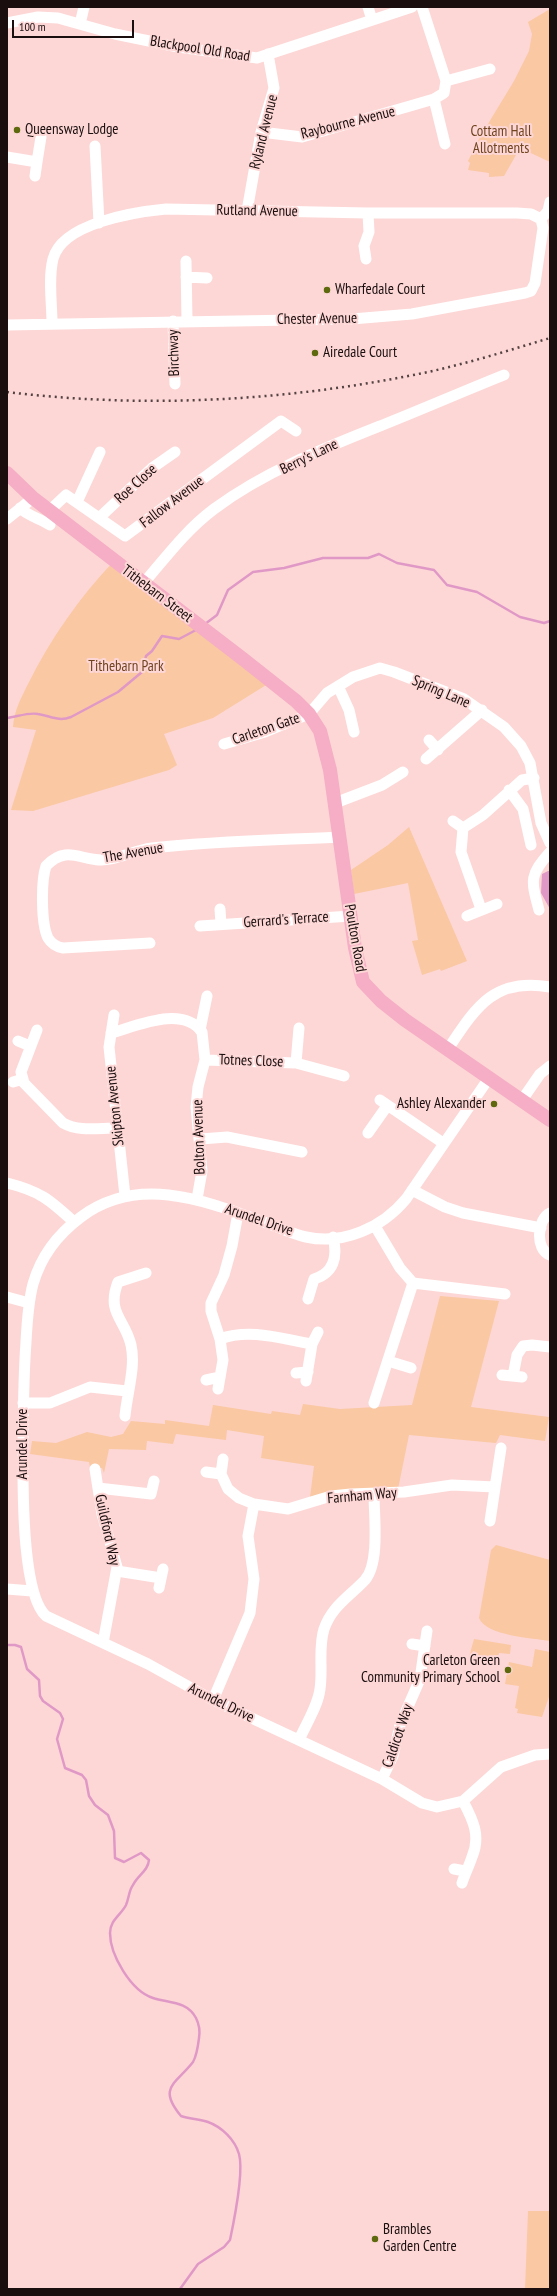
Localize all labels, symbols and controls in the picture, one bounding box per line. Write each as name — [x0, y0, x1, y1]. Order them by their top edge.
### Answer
scale bar — [14, 12, 136, 38]
text: 100 m — [19, 19, 46, 34]
street label: Blackpool Old Road — [149, 32, 251, 66]
street label: Ryland Avenue — [246, 93, 282, 171]
street label: Raybourne Avenue — [299, 103, 397, 143]
place label: Queensway Lodge — [25, 121, 119, 139]
park label: Cottam Hall Allotments — [470, 123, 532, 158]
marker: Queensway Lodge — [12, 125, 22, 135]
street label: Rutland Avenue — [216, 201, 298, 221]
place label: Wharfedale Court — [335, 281, 425, 299]
marker: Wharfedale Court — [322, 285, 332, 295]
street label: Chester Avenue — [277, 309, 357, 329]
street label: Birchway — [164, 329, 184, 377]
place label: Airedale Court — [323, 344, 397, 362]
marker: Airedale Court — [310, 348, 320, 358]
street label: Berry's Lane — [277, 435, 341, 479]
street label: Roe Close — [111, 460, 161, 508]
street label: Fallow Avenue — [136, 472, 208, 532]
street label: Tithebarn Street — [118, 561, 196, 627]
park label: Tithebarn Park — [88, 658, 164, 676]
street label: Spring Lane — [409, 672, 473, 712]
street label: Carleton Gate — [230, 709, 302, 749]
street label: The Avenue — [102, 839, 164, 867]
street label: Poulton Road — [340, 903, 370, 973]
street label: Gerrard's Terrace — [243, 908, 329, 932]
street label: Totnes Close — [218, 1051, 284, 1071]
street label: Skipton Avenue — [102, 1065, 128, 1147]
place label: Ashley Alexander — [397, 1095, 486, 1113]
street label: Bolton Avenue — [189, 1099, 209, 1175]
marker: Ashley Alexander — [489, 1099, 499, 1109]
street label: Arundel Drive — [223, 1200, 295, 1240]
street label: Arundel Drive — [14, 1409, 32, 1479]
street label: Farnham Way — [327, 1484, 397, 1508]
street label: Guildford Way — [91, 1493, 123, 1567]
place label: Carleton Green Community Primary School — [361, 1652, 500, 1687]
marker: Carleton Green Community Primary School — [503, 1665, 513, 1675]
street label: Arundel Drive — [185, 1679, 257, 1727]
street label: Caldicot Way — [379, 1702, 417, 1770]
place label: Brambles Garden Centre — [383, 2221, 457, 2256]
marker: Brambles Garden Centre — [370, 2234, 380, 2244]

